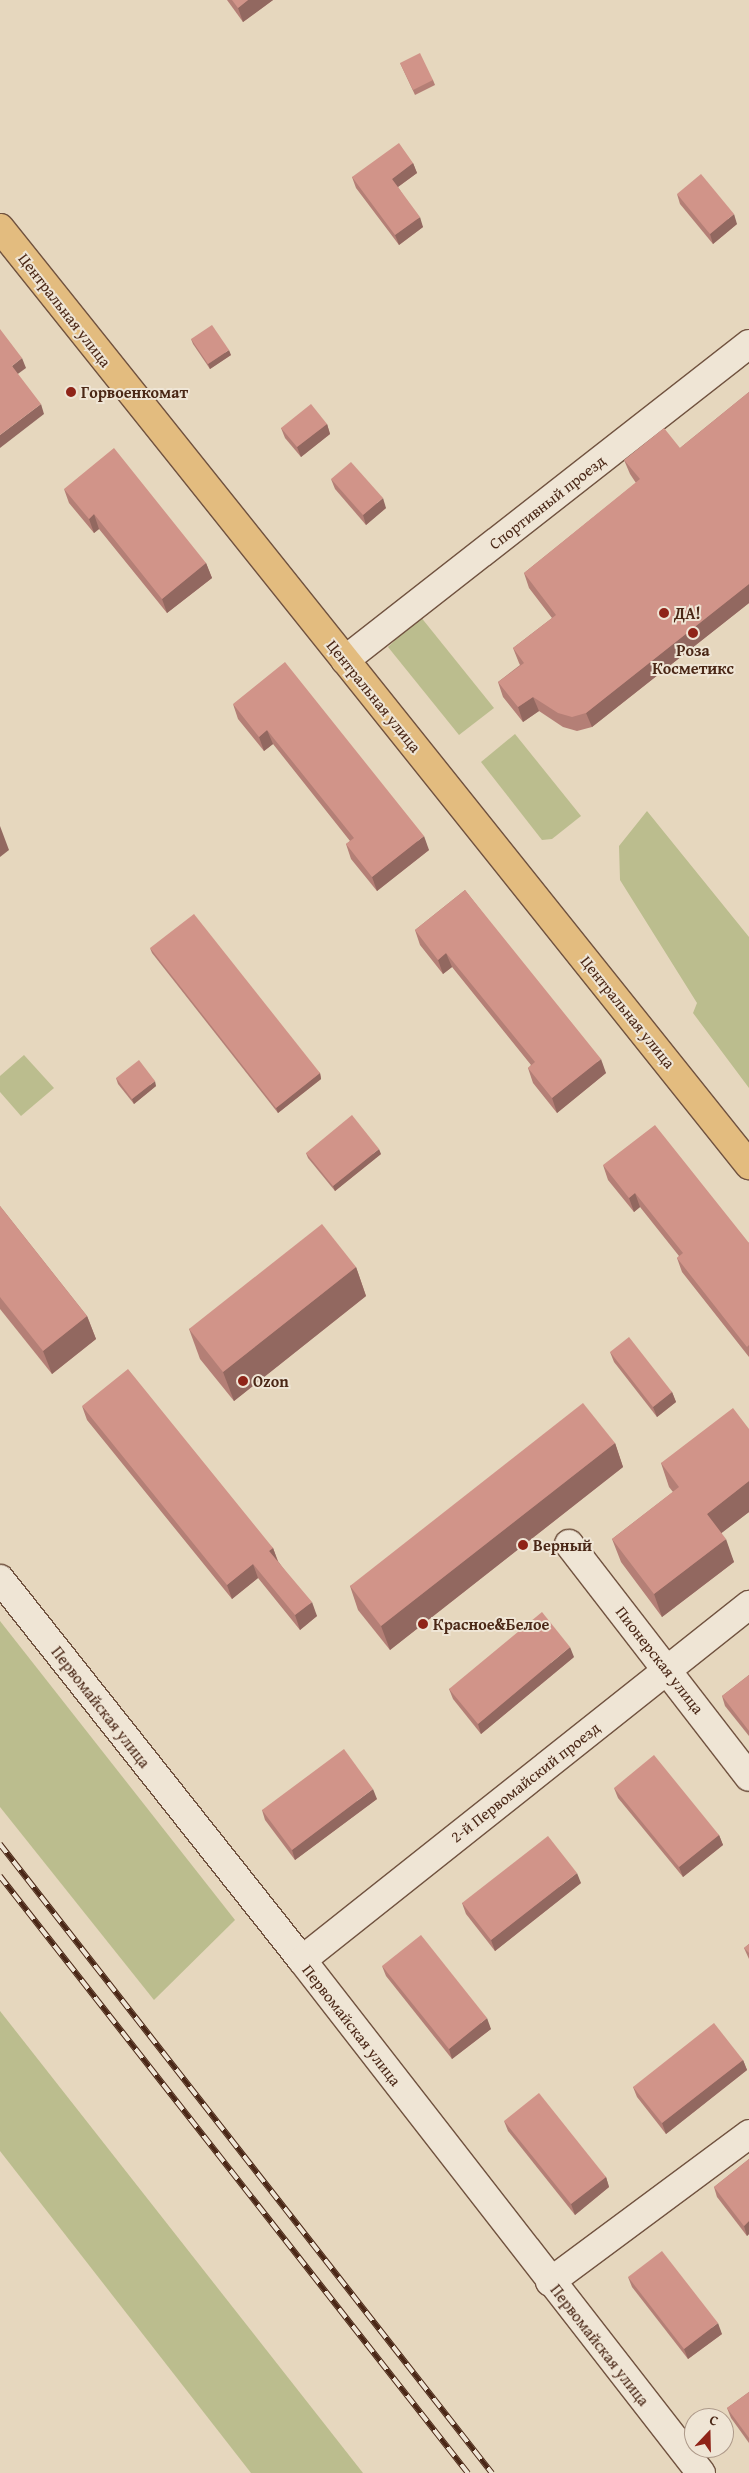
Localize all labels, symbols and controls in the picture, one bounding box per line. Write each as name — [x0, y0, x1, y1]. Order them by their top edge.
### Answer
street label: Центральная улица — [15, 249, 115, 371]
place label: Горвоенкомат — [81, 382, 188, 402]
marker: Горвоенкомат — [65, 386, 77, 398]
street label: Спортивный проезд — [485, 451, 609, 553]
place label: ДА! — [674, 603, 701, 623]
marker: ДА! — [658, 607, 670, 619]
marker: Роза Косметикс — [687, 627, 699, 639]
street label: Центральная улица — [323, 636, 425, 756]
place label: Роза Косметикс — [652, 640, 734, 678]
street label: Центральная улица — [577, 952, 679, 1072]
place label: Ozon — [253, 1371, 289, 1391]
marker: Ozon — [237, 1375, 249, 1387]
place label: Верный — [533, 1535, 592, 1555]
marker: Верный — [517, 1539, 529, 1551]
street label: Пионерская улица — [612, 1602, 708, 1718]
place label: Красное&Белое — [433, 1614, 549, 1634]
marker: Красное&Белое — [417, 1618, 429, 1630]
street label: Первомайская улица — [48, 1642, 154, 1772]
street label: 2-й Первомайский проезд — [447, 1718, 603, 1846]
street label: Первомайская улица — [299, 1960, 405, 2090]
street label: Первомайская улица — [547, 2280, 653, 2410]
north arrow — [684, 2408, 734, 2458]
text: С — [707, 2409, 721, 2431]

